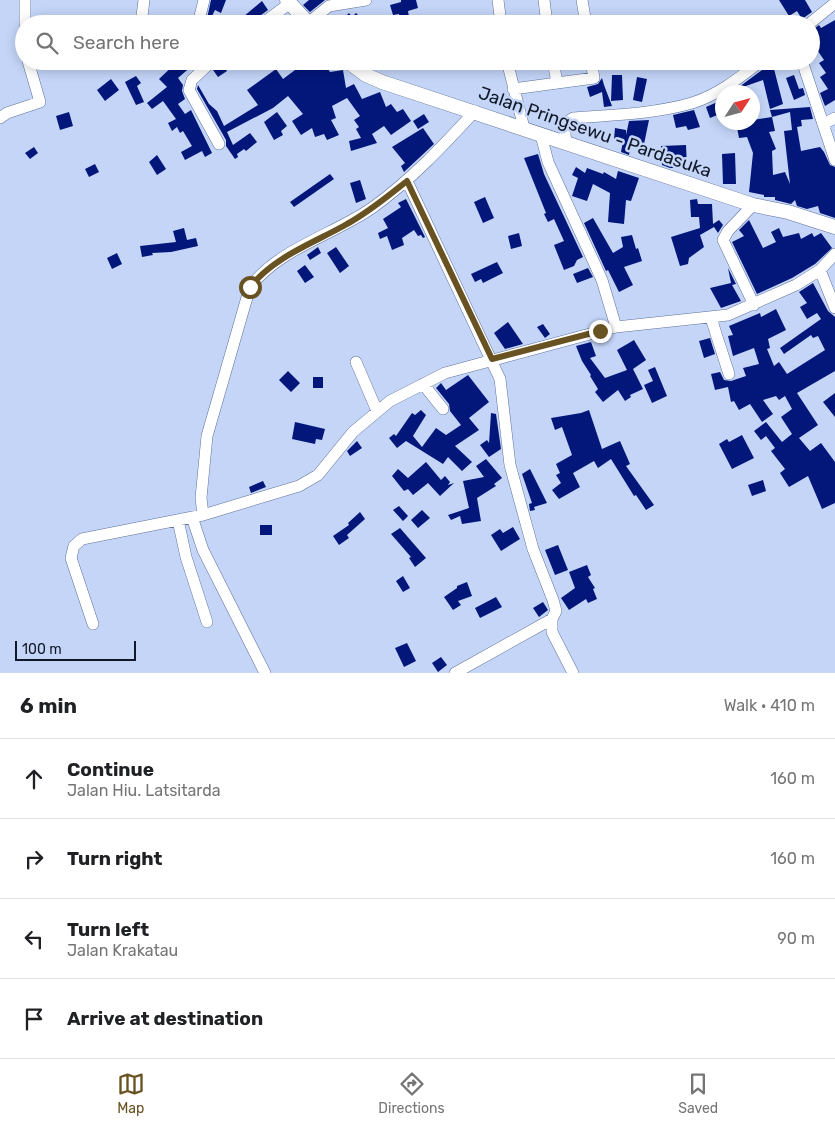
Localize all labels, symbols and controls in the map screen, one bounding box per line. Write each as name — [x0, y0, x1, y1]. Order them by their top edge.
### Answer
search box — [15, 15, 820, 70]
icon: search — [33, 29, 61, 57]
text: Search here — [73, 31, 180, 54]
street label: Jalan Pringsewu - Pardasuka — [476, 82, 714, 182]
north arrow — [715, 85, 760, 130]
route start — [239, 276, 262, 299]
route end — [589, 320, 612, 343]
scale bar — [15, 638, 136, 661]
text: 100 m — [22, 641, 62, 658]
text: 6 min — [20, 693, 77, 718]
text: Walk · 410 m — [724, 696, 815, 715]
text: Continue — [67, 758, 154, 781]
icon: ahead — [20, 765, 48, 793]
text: 160 m — [770, 769, 815, 788]
text: Jalan Hiu. Latsitarda — [67, 781, 221, 800]
icon: right — [20, 845, 48, 873]
text: Turn right — [67, 847, 162, 870]
text: 160 m — [770, 849, 815, 868]
text: Turn left — [67, 918, 149, 941]
icon: left — [20, 925, 48, 953]
text: 90 m — [777, 929, 815, 948]
text: Jalan Krakatau — [67, 941, 178, 960]
icon: arrive — [20, 1005, 48, 1033]
text: Arrive at destination — [67, 1007, 263, 1030]
tab: Map — [117, 1070, 145, 1117]
tab: Directions — [378, 1070, 445, 1117]
tab: Saved — [678, 1070, 718, 1117]

